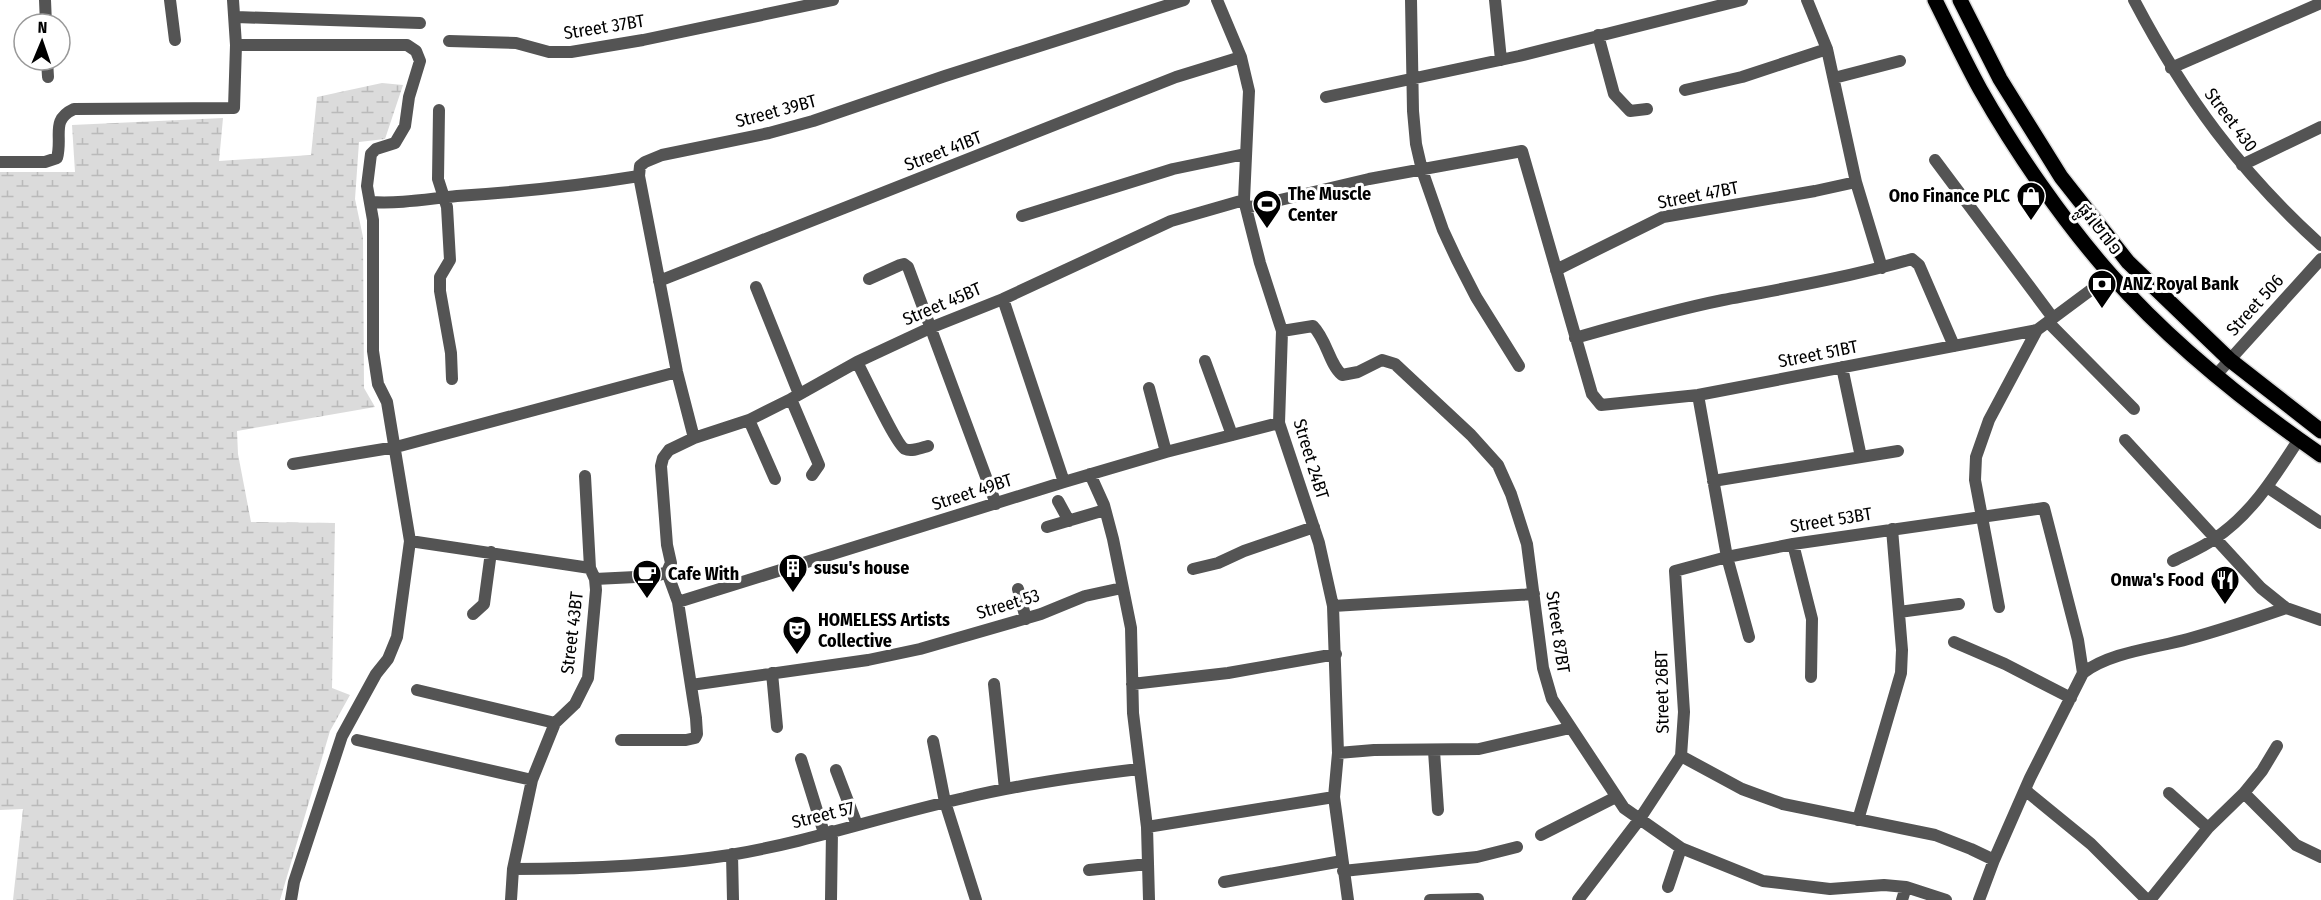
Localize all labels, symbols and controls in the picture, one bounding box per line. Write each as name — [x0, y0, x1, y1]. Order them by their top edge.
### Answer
street label: Street 37BT — [562, 10, 647, 44]
north arrow — [12, 12, 72, 72]
text: N — [37, 18, 48, 37]
street label: Street 430 — [2200, 84, 2262, 156]
street label: Street 39BT — [733, 89, 820, 132]
street label: Street 41BT — [901, 126, 985, 176]
street label: Street 47BT — [1656, 176, 1741, 214]
shop icon: Ono Finance PLC — [2015, 180, 2047, 222]
place label: The Muscle Center — [1288, 183, 1371, 226]
place label: Ono Finance PLC — [1889, 185, 2011, 207]
sports icon: The Muscle Center — [1251, 188, 1283, 230]
street label: ផ្លូវ ២៧១ — [2068, 198, 2127, 263]
bank icon: ANZ Royal Bank — [2086, 268, 2118, 310]
street label: Street 506 — [2222, 270, 2288, 340]
place label: ANZ Royal Bank — [2122, 273, 2240, 295]
street label: Street 45BT — [899, 277, 985, 330]
street label: Street 51BT — [1776, 335, 1860, 372]
street label: Street 24BT — [1288, 416, 1334, 502]
street label: Street 49BT — [929, 468, 1016, 515]
street label: Street 53BT — [1788, 503, 1874, 537]
building icon: susu's house — [777, 552, 809, 594]
place label: susu's house — [814, 557, 909, 579]
cafe icon: Cafe With — [631, 558, 663, 600]
place label: Cafe With — [668, 563, 739, 585]
restaurant icon: Onwa's Food — [2209, 564, 2241, 606]
place label: Onwa's Food — [2111, 569, 2204, 591]
street label: Street 53 — [974, 584, 1042, 624]
street label: Street 43BT — [556, 590, 588, 675]
street label: Street 87BT — [1541, 590, 1575, 675]
place label: HOMELESS Artists Collective — [818, 609, 950, 652]
theatre icon: HOMELESS Artists Collective — [781, 614, 813, 656]
street label: Street 26BT — [1650, 650, 1674, 734]
street label: Street 57 — [789, 797, 857, 833]

